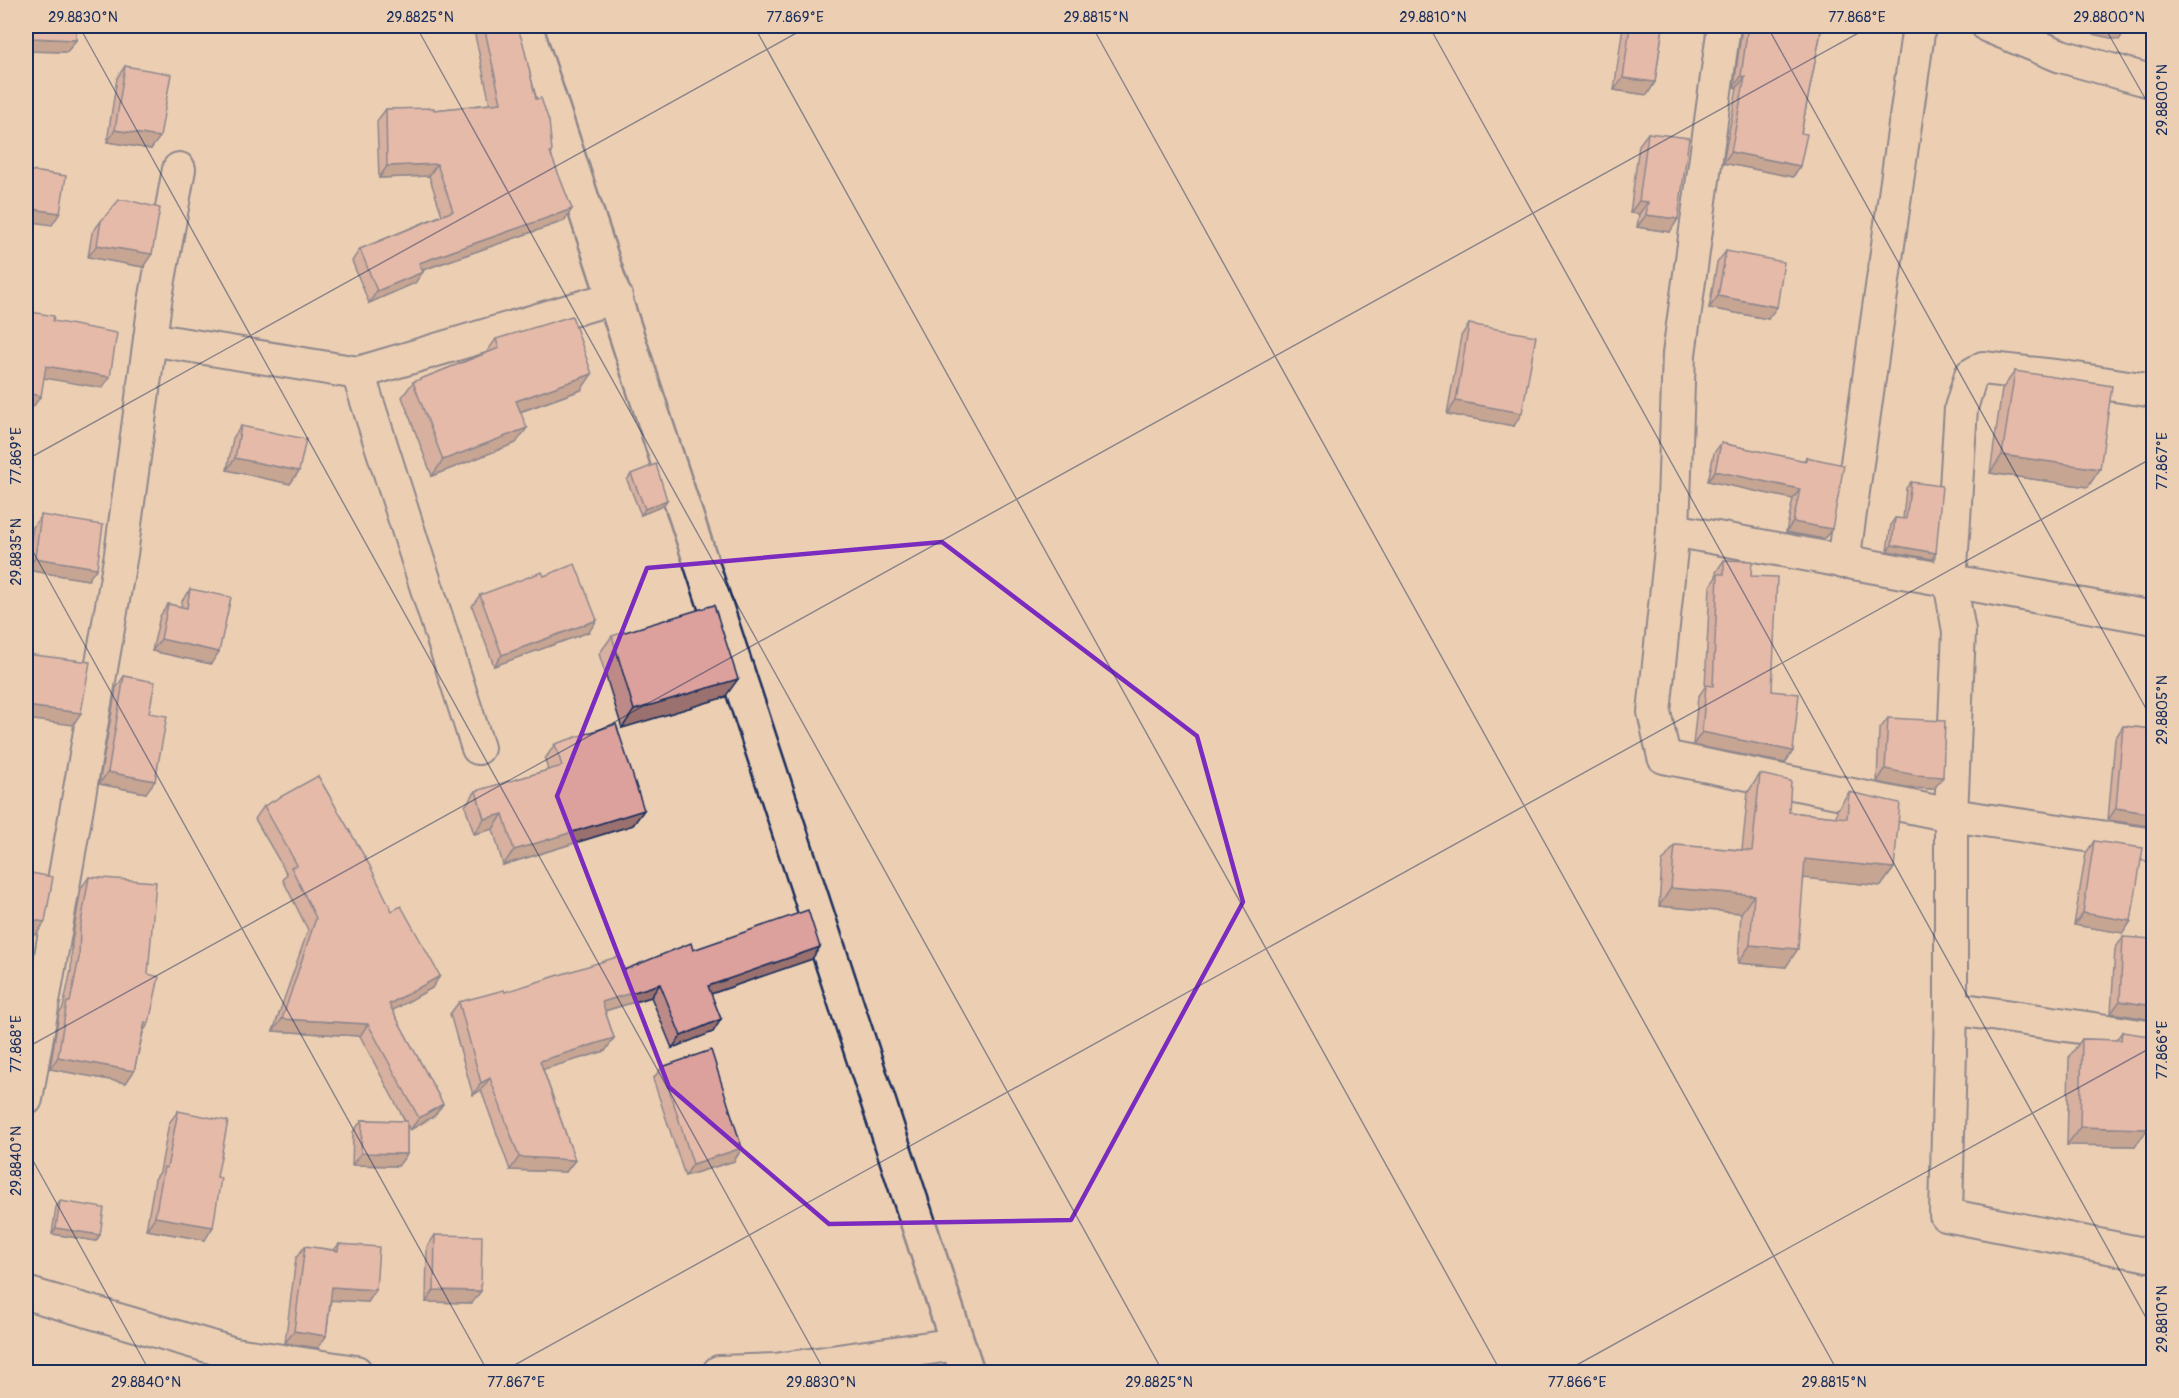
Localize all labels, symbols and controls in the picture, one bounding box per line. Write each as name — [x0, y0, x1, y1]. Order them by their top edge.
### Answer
text: 29.8830°N — [48, 8, 118, 27]
text: 29.8825°N — [386, 8, 454, 27]
text: 77.869°E — [766, 8, 824, 27]
text: 29.8815°N — [1063, 8, 1129, 27]
text: 29.8810°N — [1399, 8, 1467, 27]
text: 77.868°E — [1828, 8, 1886, 27]
text: 29.8800°N — [2073, 8, 2145, 27]
text: 29.8800°N — [2153, 64, 2172, 136]
text: 77.869°E — [7, 427, 26, 485]
text: 77.867°E — [2153, 432, 2172, 490]
text: 29.8835°N — [7, 518, 26, 586]
text: 29.8805°N — [2153, 675, 2172, 745]
text: 77.868°E — [7, 1015, 26, 1073]
text: 77.866°E — [2153, 1021, 2172, 1079]
text: 29.8840°N — [7, 1126, 26, 1196]
text: 29.8810°N — [2153, 1285, 2172, 1353]
text: 29.8840°N — [111, 1373, 181, 1392]
text: 77.867°E — [487, 1373, 545, 1392]
text: 29.8830°N — [786, 1373, 856, 1392]
text: 29.8825°N — [1125, 1373, 1193, 1392]
text: 77.866°E — [1548, 1373, 1606, 1392]
text: 29.8815°N — [1801, 1373, 1867, 1392]

